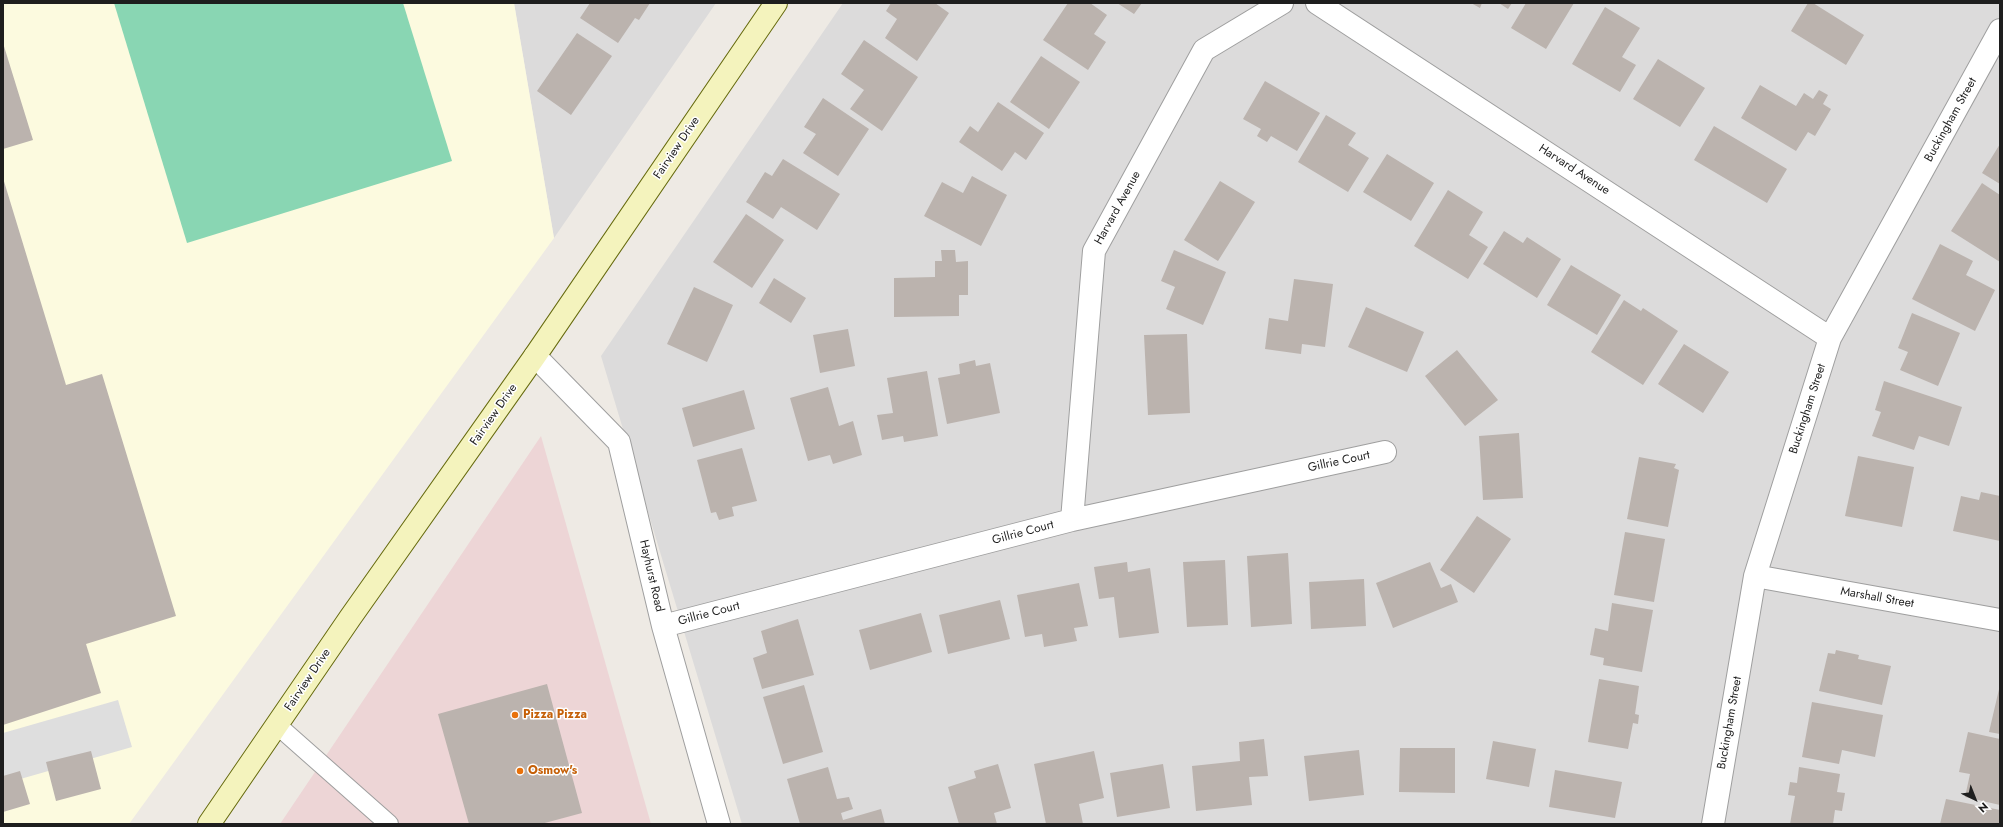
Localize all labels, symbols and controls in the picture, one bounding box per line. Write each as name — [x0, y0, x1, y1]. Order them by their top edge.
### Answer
street label: Buckingham Street — [1922, 75, 1980, 165]
street label: Fairview Drive — [651, 114, 703, 182]
street label: Harvard Avenue — [1536, 142, 1612, 198]
street label: Harvard Avenue — [1092, 169, 1144, 247]
street label: Buckingham Street — [1787, 362, 1829, 456]
street label: Fairview Drive — [467, 381, 521, 449]
street label: Gillrie Court — [1307, 448, 1371, 476]
street label: Gillrie Court — [991, 518, 1055, 548]
street label: Hayhurst Road — [636, 539, 666, 613]
street label: Marshall Street — [1839, 584, 1915, 612]
street label: Gillrie Court — [677, 599, 741, 629]
street label: Fairview Drive — [282, 646, 334, 714]
street label: Buckingham Street — [1715, 675, 1745, 771]
place label: Pizza Pizza — [523, 708, 587, 722]
marker: Pizza Pizza — [510, 710, 520, 720]
place label: Osmow's — [528, 764, 577, 778]
marker: Osmow's — [515, 766, 525, 776]
north arrow — [1955, 779, 1995, 819]
text: N — [1975, 799, 1992, 817]

